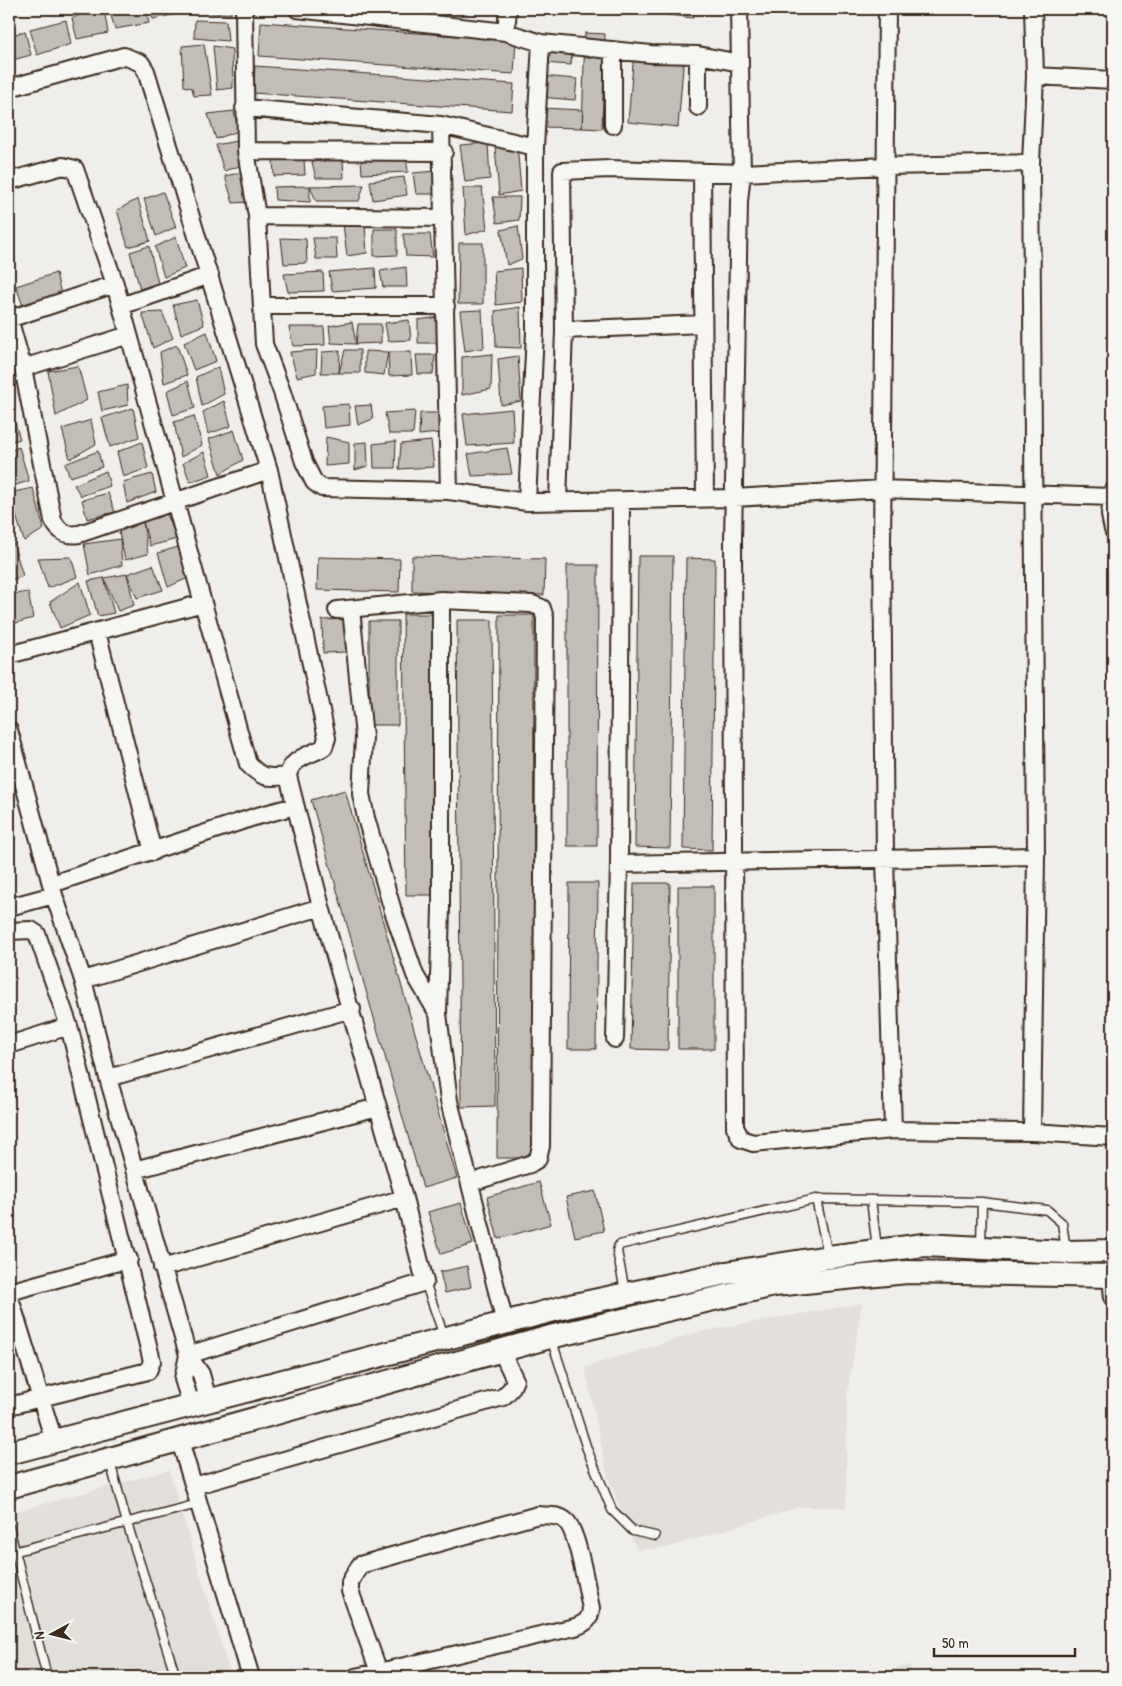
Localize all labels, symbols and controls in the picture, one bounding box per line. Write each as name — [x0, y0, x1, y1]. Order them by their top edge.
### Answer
north arrow — [28, 1608, 78, 1658]
scale bar — [934, 1626, 1076, 1658]
text: N — [29, 1630, 48, 1641]
text: 50 m — [942, 1632, 969, 1653]

